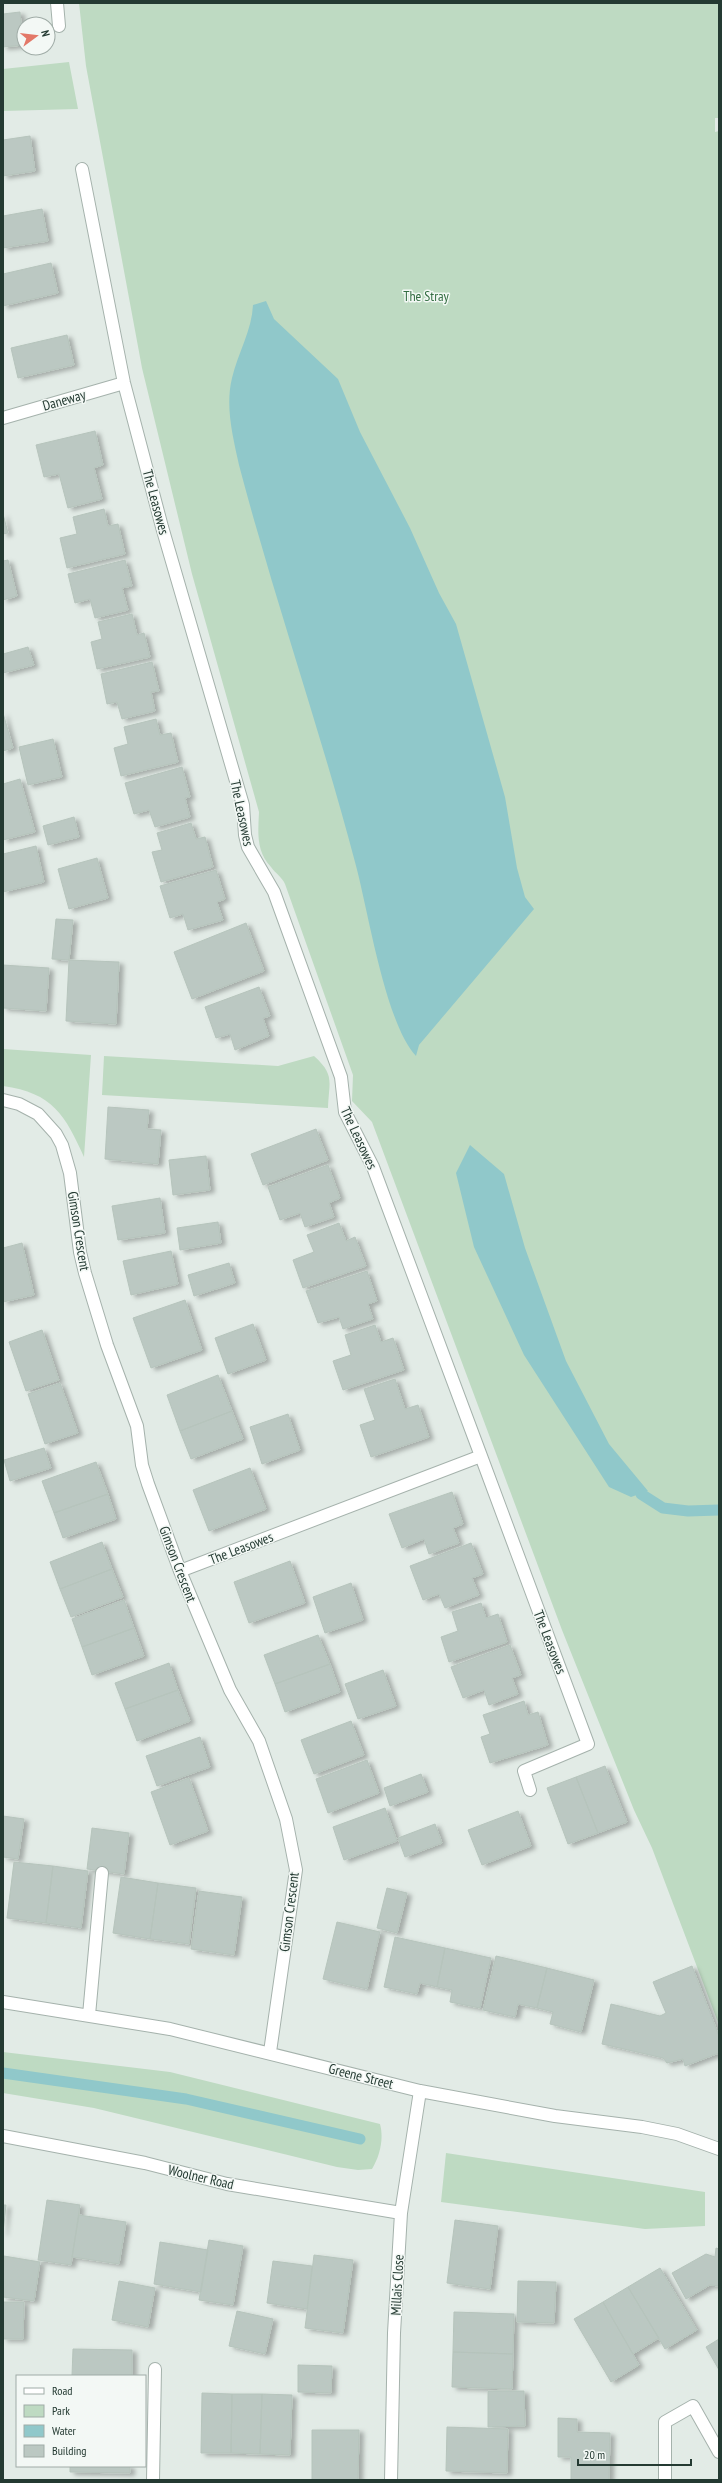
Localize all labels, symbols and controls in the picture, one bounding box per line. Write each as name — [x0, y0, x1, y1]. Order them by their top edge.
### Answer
north arrow — [16, 16, 56, 56]
text: N — [38, 29, 53, 38]
park label: The Stray — [403, 287, 450, 305]
street label: Daneway — [40, 385, 88, 415]
street label: The Leasowes — [139, 467, 173, 537]
street label: The Leasowes — [226, 778, 258, 848]
street label: The Leasowes — [337, 1104, 381, 1172]
street label: Gimson Crescent — [64, 1190, 94, 1272]
street label: Gimson Crescent — [155, 1523, 201, 1605]
street label: The Leasowes — [206, 1527, 276, 1568]
street label: The Leasowes — [530, 1607, 571, 1677]
street label: Gimson Crescent — [275, 1871, 303, 1953]
street label: Greene Street — [327, 2059, 395, 2093]
street label: Woolner Road — [166, 2161, 236, 2193]
street label: Millais Close — [386, 2254, 408, 2316]
legend — [16, 2375, 146, 2467]
text: Road — [52, 2383, 72, 2398]
text: Park — [52, 2403, 70, 2418]
text: Water — [52, 2423, 77, 2438]
scale bar — [578, 2441, 691, 2467]
text: Building — [52, 2443, 87, 2458]
text: 20 m — [584, 2447, 605, 2462]

